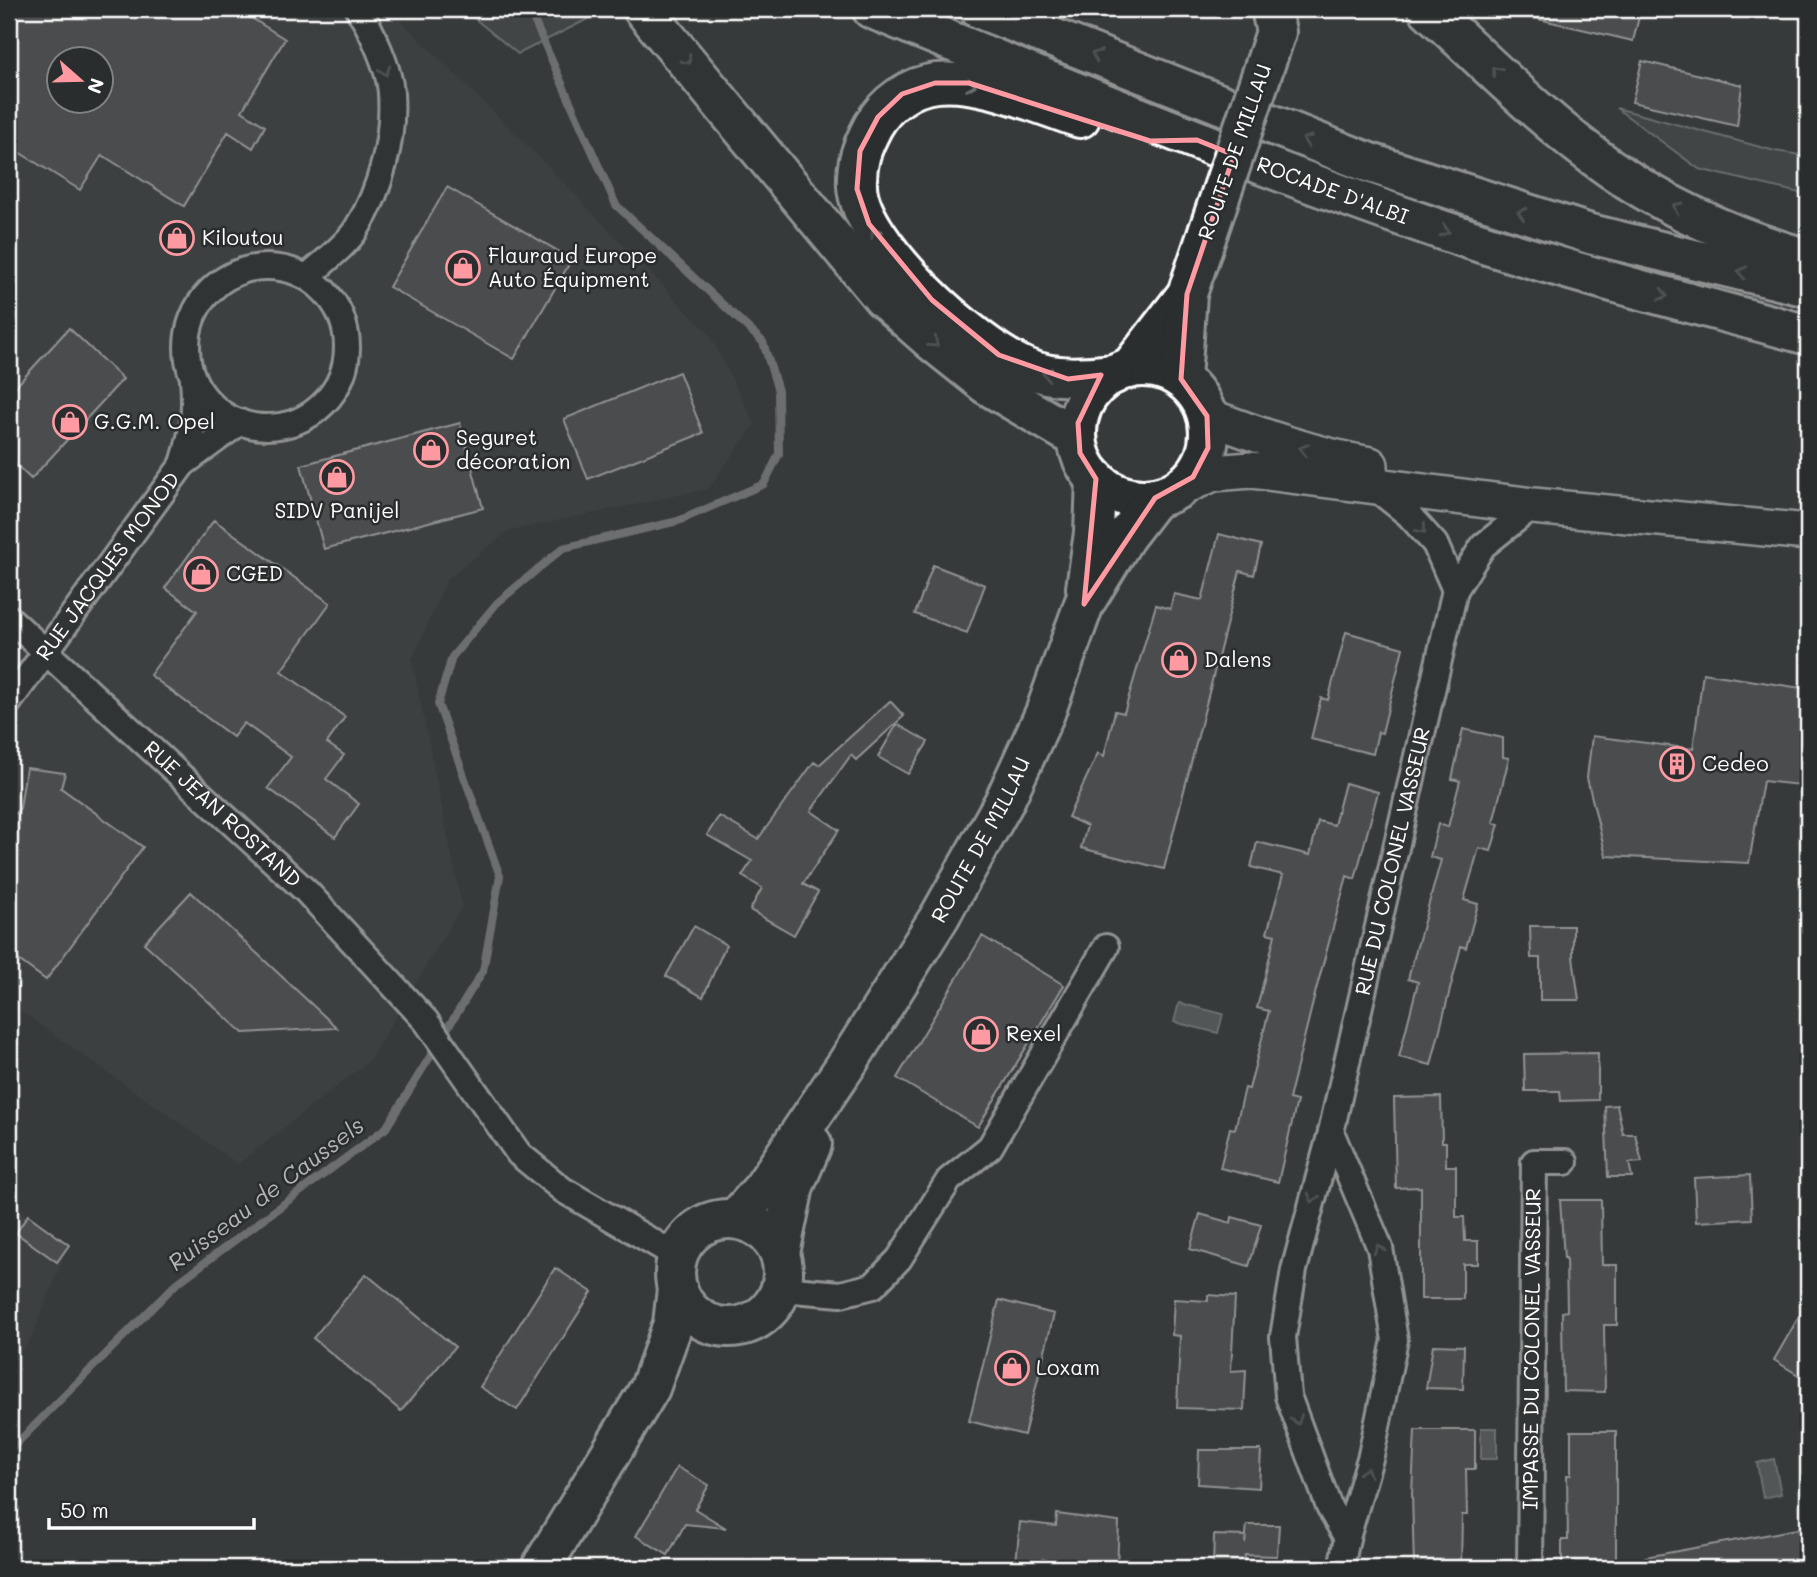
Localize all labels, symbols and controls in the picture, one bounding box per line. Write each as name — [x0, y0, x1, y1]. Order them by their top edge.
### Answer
north arrow — [46, 46, 116, 116]
one-way arrow — [1090, 50, 1102, 64]
one-way arrow — [679, 52, 691, 65]
street label: ROUTE DE MILLAU — [1191, 60, 1276, 243]
one-way arrow — [376, 65, 391, 77]
one-way arrow — [1491, 67, 1504, 80]
text: N — [82, 75, 111, 97]
one-way arrow — [965, 77, 977, 92]
one-way arrow — [1301, 134, 1313, 148]
street label: ROCADE D'ALBI — [1253, 149, 1412, 229]
one-way arrow — [1672, 202, 1684, 216]
one-way arrow — [1517, 206, 1529, 221]
shop icon: Kiloutou — [158, 219, 196, 257]
one-way arrow — [1439, 222, 1451, 237]
place label: Kiloutou — [202, 223, 284, 250]
one-way arrow — [871, 227, 883, 240]
place label: Flauraud Europe Auto Équipment — [488, 241, 657, 292]
shop icon: Flauraud Europe Auto Équipment — [444, 249, 482, 287]
one-way arrow — [1736, 266, 1748, 280]
one-way arrow — [1657, 287, 1669, 302]
one-way arrow — [926, 335, 939, 347]
one-way arrow — [1041, 367, 1053, 382]
shop icon: G.G.M. Opel — [51, 403, 89, 441]
place label: G.G.M. Opel — [94, 407, 215, 434]
place label: Seguret décoration — [456, 423, 571, 474]
shop icon: Seguret décoration — [412, 431, 450, 469]
one-way arrow — [1298, 442, 1310, 457]
shop icon: SIDV Panijel — [318, 458, 356, 496]
street label: RUE JACQUES MONOD — [29, 466, 185, 665]
place label: SIDV Panijel — [275, 496, 399, 523]
one-way arrow — [1414, 521, 1426, 534]
shop icon: CGED — [182, 555, 220, 593]
place label: CGED — [226, 559, 283, 586]
shop icon: Dalens — [1160, 641, 1198, 679]
place label: Dalens — [1204, 645, 1272, 672]
street label: RUE DU COLONEL VASSEUR — [1348, 724, 1435, 997]
street label: RUE JEAN ROSTAND — [139, 734, 308, 892]
building icon: Cedeo — [1658, 745, 1696, 783]
place label: Cedeo — [1702, 749, 1769, 776]
street label: ROUTE DE MILLAU — [924, 752, 1035, 927]
shop icon: Rexel — [962, 1015, 1000, 1053]
place label: Rexel — [1006, 1019, 1061, 1046]
water label: Ruisseau de Caussels — [161, 1110, 370, 1277]
street label: IMPASSE DU COLONEL VASSEUR — [1516, 1188, 1546, 1510]
one-way arrow — [1306, 1191, 1321, 1203]
one-way arrow — [1373, 1244, 1387, 1256]
shop icon: Loxam — [993, 1349, 1031, 1387]
place label: Loxam — [1036, 1353, 1100, 1380]
one-way arrow — [1289, 1414, 1303, 1426]
one-way arrow — [1358, 1467, 1372, 1479]
scale bar — [49, 1486, 254, 1530]
text: 50 m — [60, 1496, 109, 1523]

